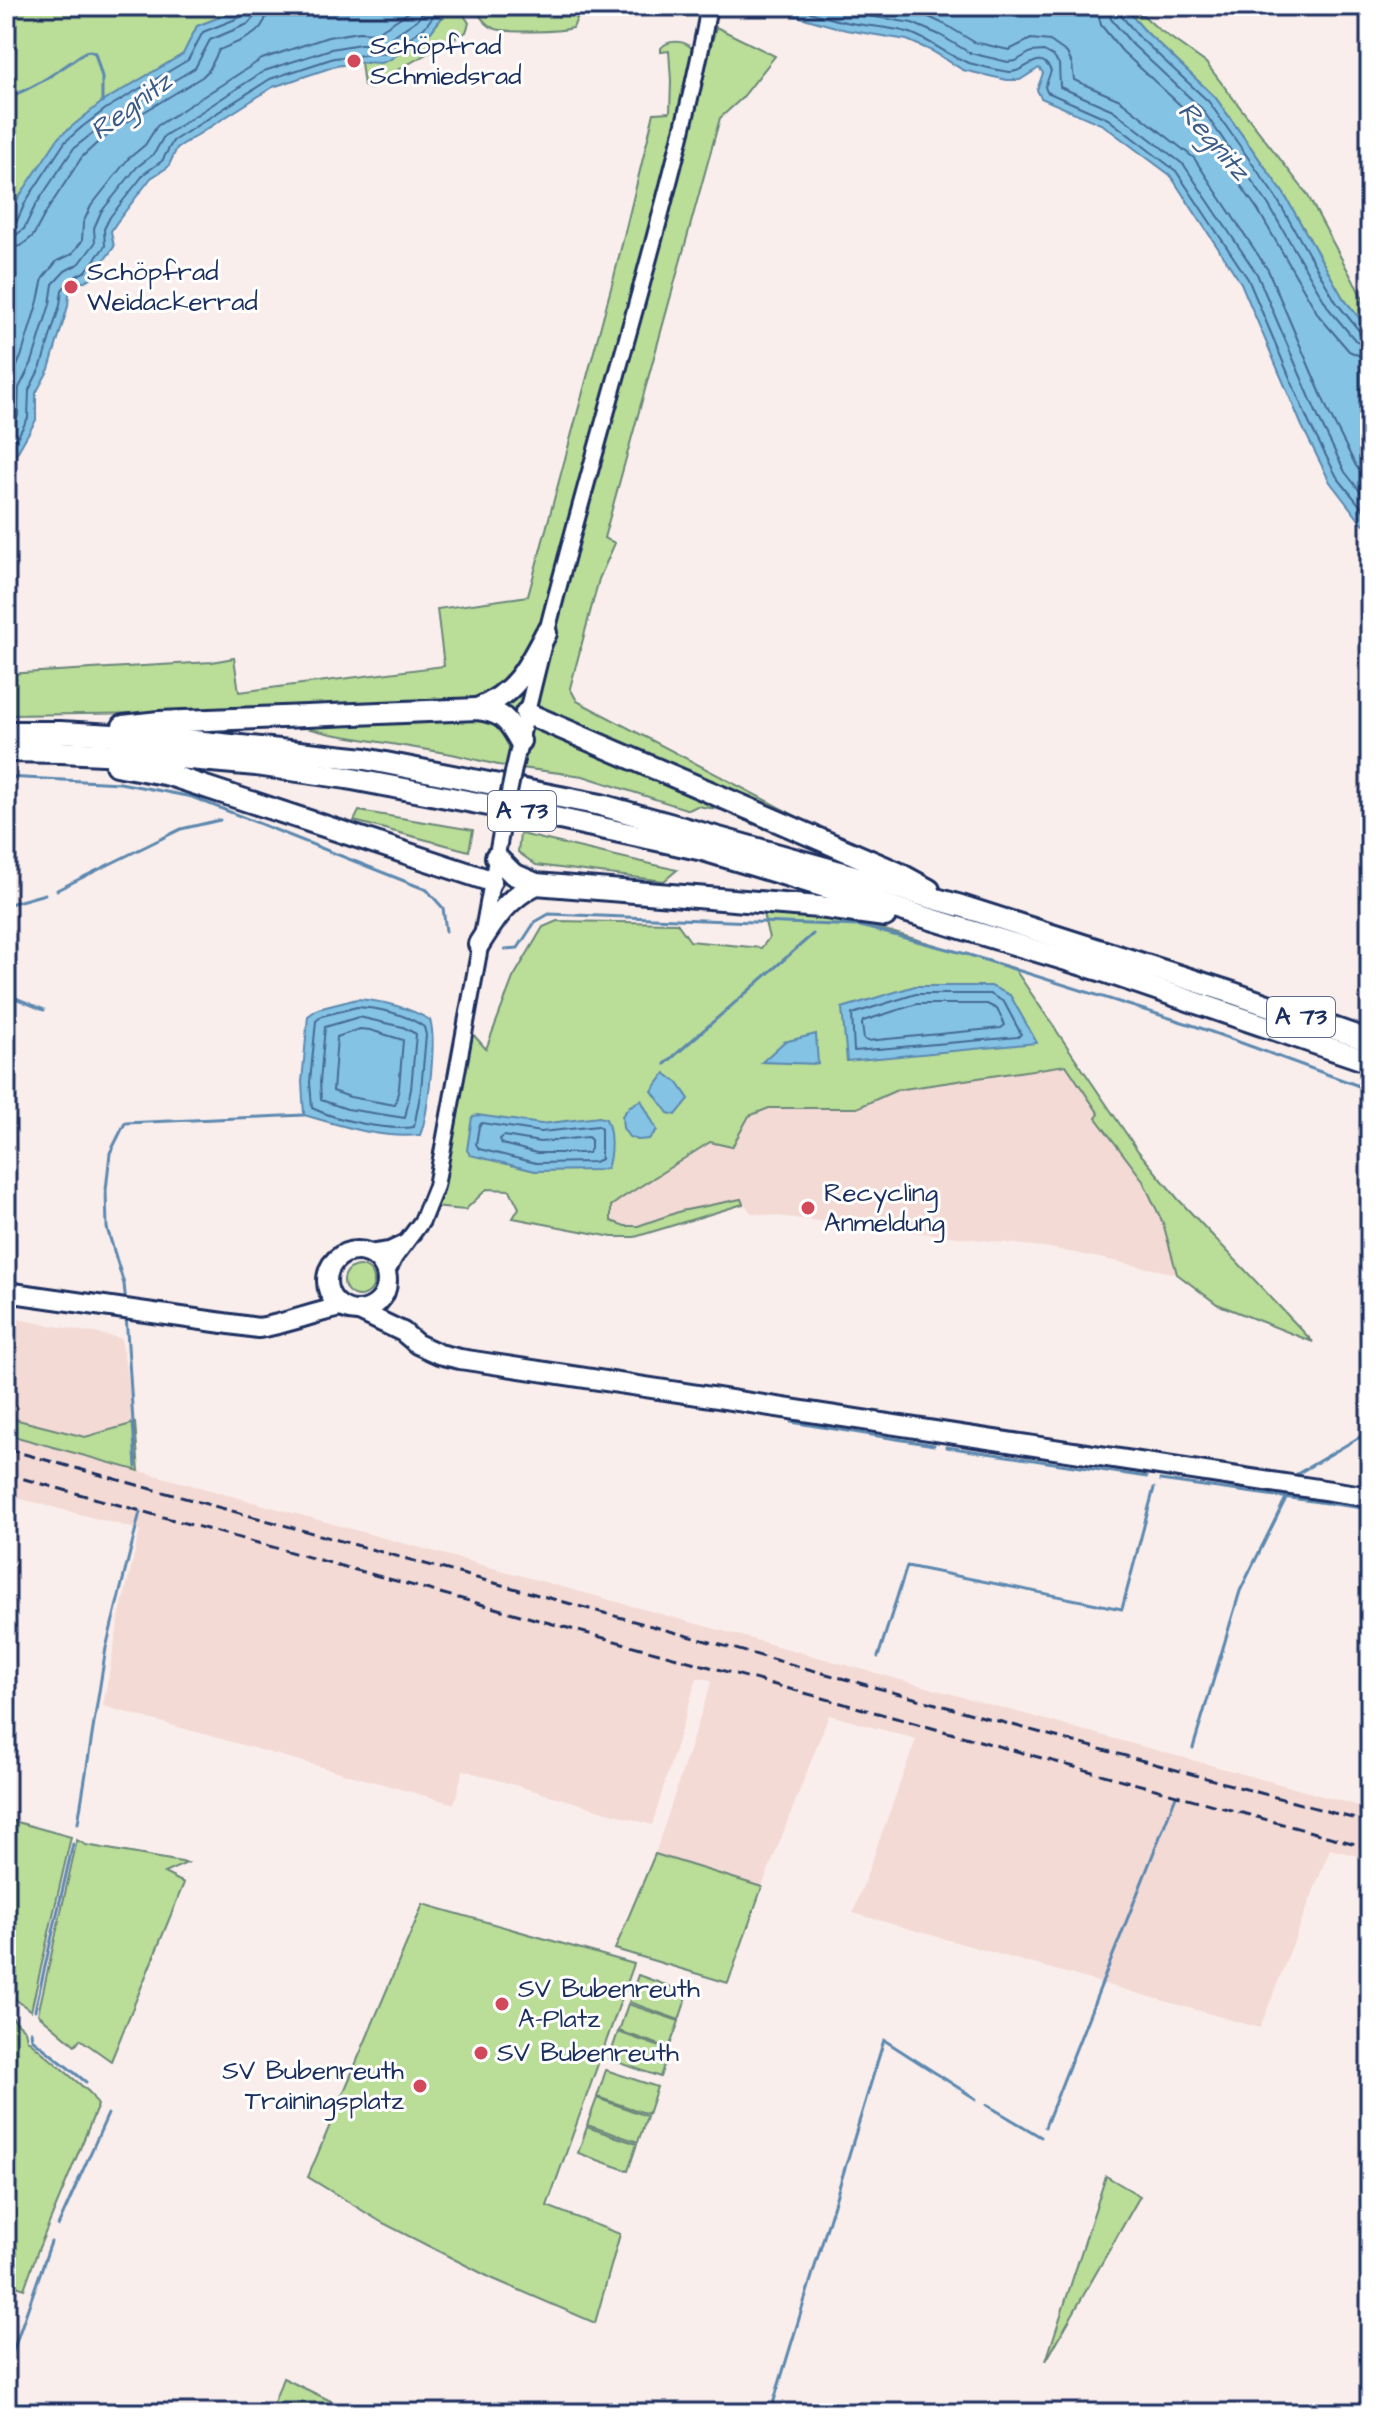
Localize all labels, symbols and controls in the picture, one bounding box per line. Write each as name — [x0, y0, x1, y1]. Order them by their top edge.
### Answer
place label: Schöpfrad Schmiedsrad — [370, 28, 522, 94]
marker: Schöpfrad Schmiedsrad — [345, 52, 363, 70]
water label: Regnitz — [82, 61, 182, 150]
water label: Regnitz — [1168, 93, 1261, 191]
place label: Schöpfrad Weidackerrad — [87, 254, 258, 320]
marker: Schöpfrad Weidackerrad — [62, 278, 80, 296]
road number: A 73 — [488, 791, 556, 831]
road number: A 73 — [1267, 997, 1335, 1037]
place label: Recycling Anmeldung — [824, 1175, 945, 1243]
marker: Recycling Anmeldung — [799, 1199, 817, 1217]
place label: SV Bubenreuth A-Platz — [518, 1971, 700, 2037]
marker: SV Bubenreuth A-Platz — [493, 1995, 511, 2013]
place label: SV Bubenreuth — [497, 2035, 679, 2071]
marker: SV Bubenreuth — [472, 2044, 490, 2062]
place label: SV Bubenreuth Trainingsplatz — [222, 2053, 404, 2121]
marker: SV Bubenreuth Trainingsplatz — [411, 2077, 429, 2095]

